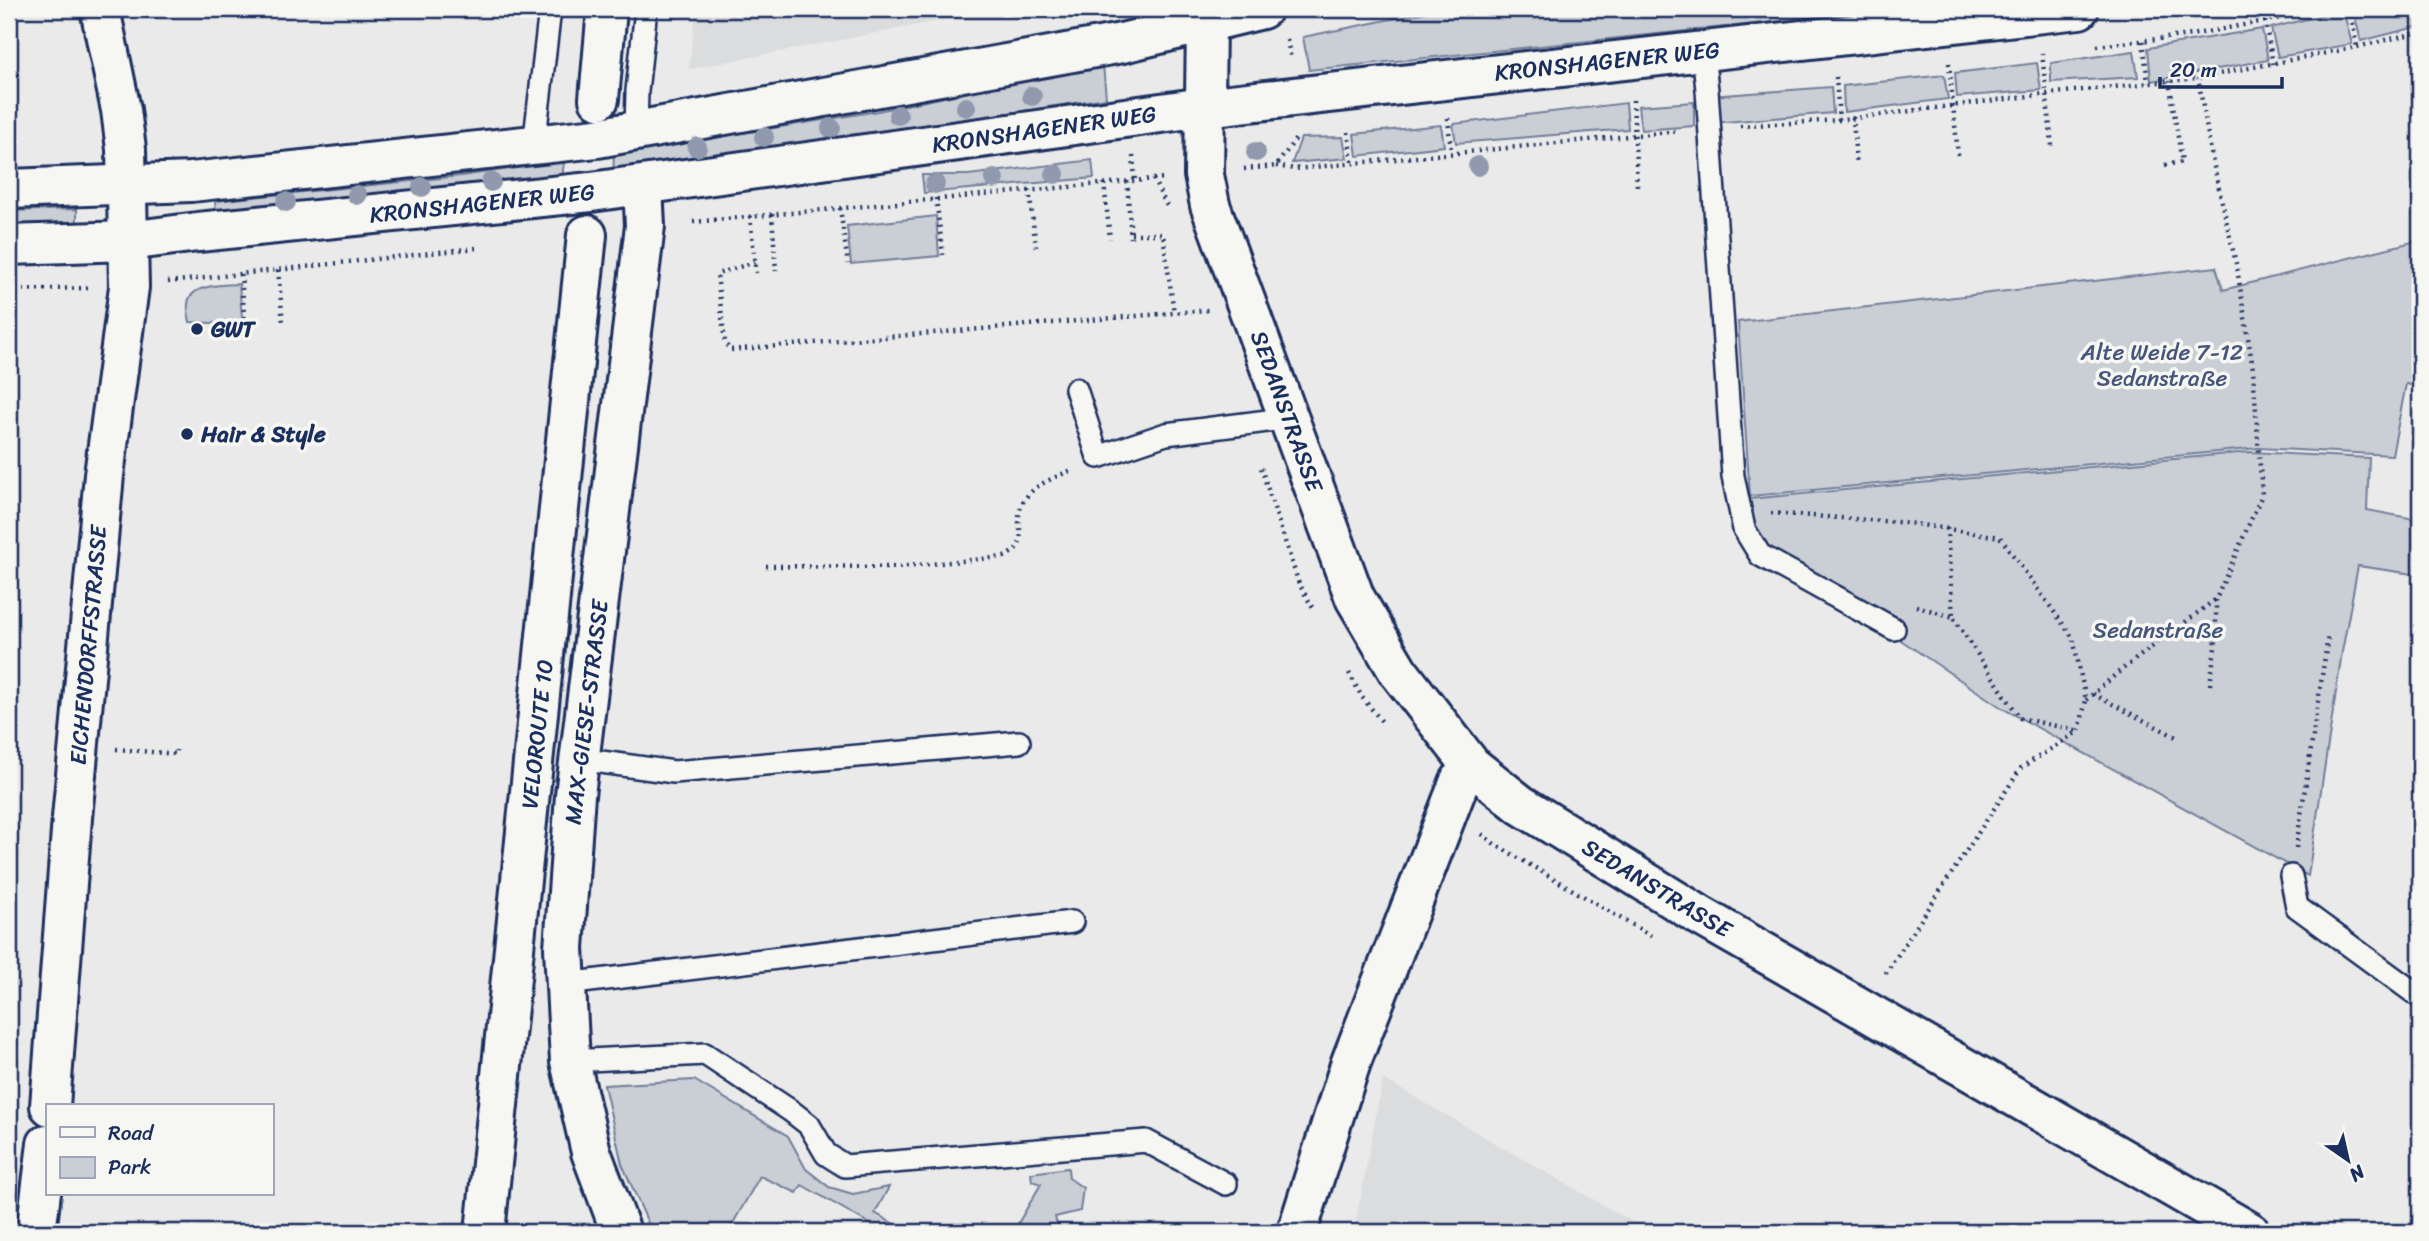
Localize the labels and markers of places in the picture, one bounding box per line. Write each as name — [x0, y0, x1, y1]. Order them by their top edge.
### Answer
place label: GWT — [210, 309, 256, 350]
marker: GWT — [189, 321, 205, 337]
place label: Hair & Style — [200, 414, 326, 455]
marker: Hair & Style — [179, 426, 195, 442]

